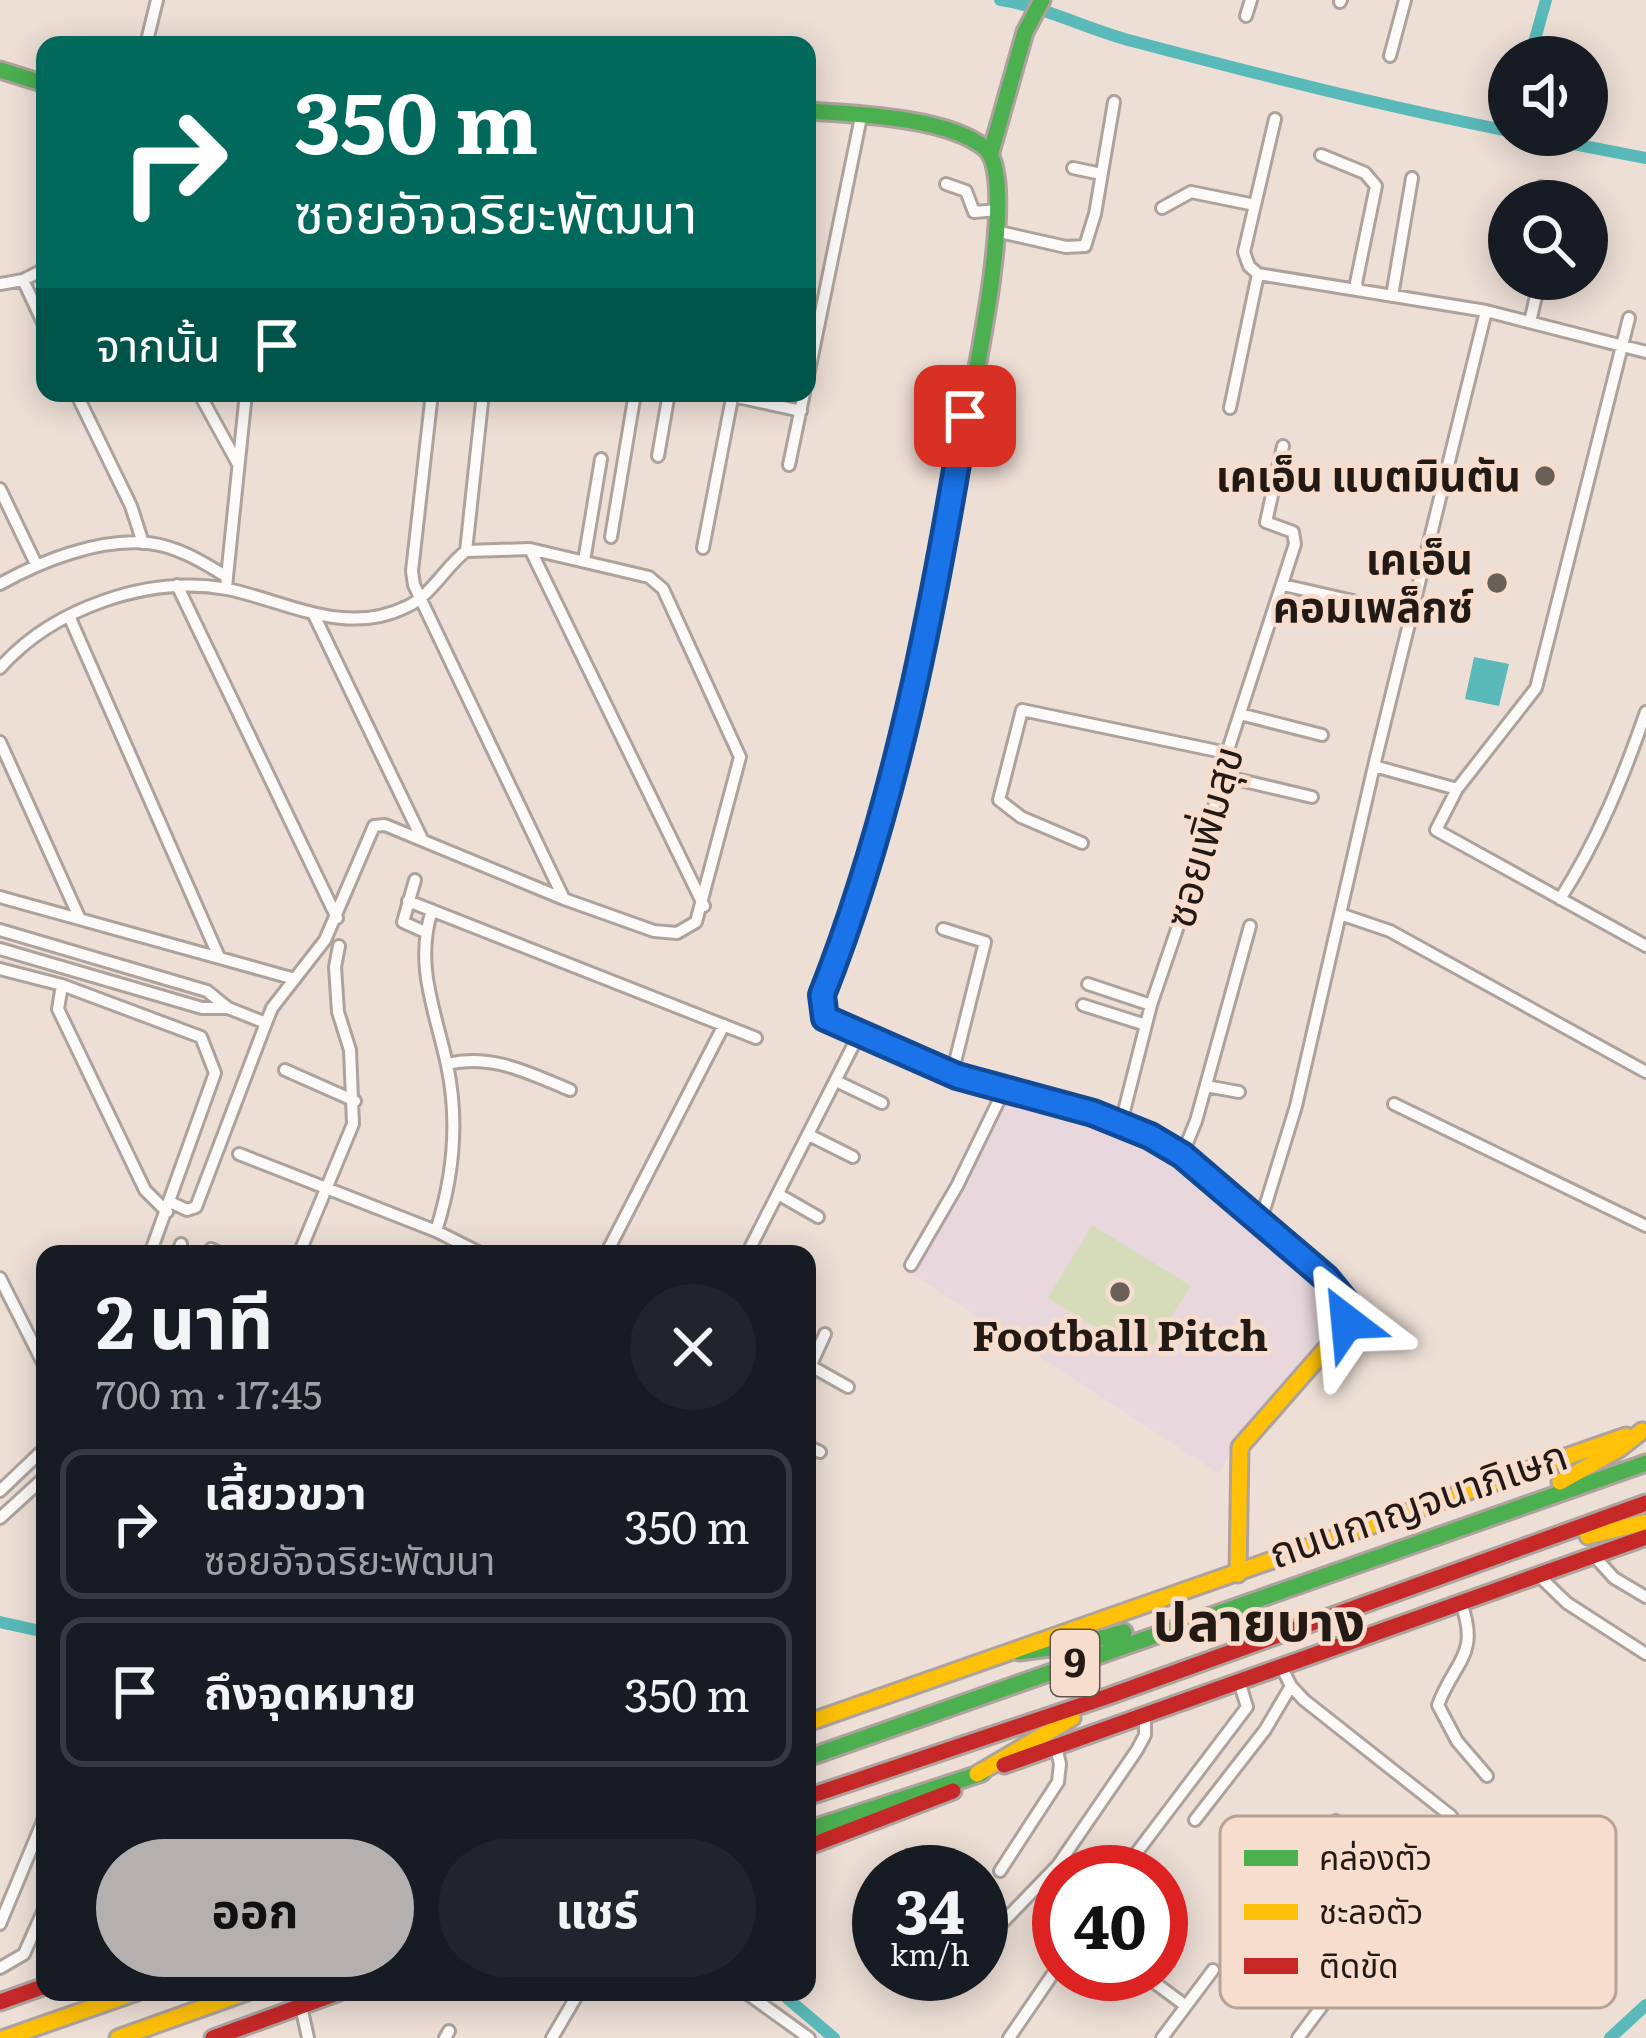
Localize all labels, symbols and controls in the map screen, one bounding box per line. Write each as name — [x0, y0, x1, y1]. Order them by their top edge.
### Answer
map controls — [1488, 36, 1608, 300]
button: sound — [1488, 36, 1608, 156]
text: 350 m — [294, 55, 538, 180]
icon: right — [96, 84, 252, 240]
text: ซอยอัจฉริยะพัฒนา — [294, 169, 697, 250]
button: search — [1488, 180, 1608, 300]
text: จากนั้น — [96, 309, 220, 376]
icon: arrive — [244, 312, 310, 378]
pin — [914, 365, 1016, 467]
icon: arrive — [932, 383, 998, 449]
place label: เคเอ็น แบตมินตัน — [1216, 442, 1521, 504]
marker: เคเอ็น แบตมินตัน — [1532, 463, 1558, 489]
place label: เคเอ็น คอมเพล็กซ์ — [1273, 525, 1474, 635]
marker: เคเอ็น คอมเพล็กซ์ — [1484, 570, 1510, 596]
street label: ซอยเพิ่มสุข — [1146, 738, 1257, 934]
position arrow — [1284, 1259, 1410, 1385]
text: 2 นาที — [96, 1264, 273, 1371]
marker: Football Pitch — [1107, 1279, 1133, 1305]
button: close — [630, 1284, 756, 1410]
place label: Football Pitch — [972, 1302, 1268, 1364]
text: 700 m · 17:45 — [96, 1363, 322, 1421]
street label: ถนนกาญจนาภิเษก — [1260, 1421, 1574, 1581]
text: เลี้ยวขวา — [204, 1456, 367, 1523]
icon: right — [102, 1491, 168, 1557]
text: 350 m — [624, 1491, 750, 1558]
text: ซอยอัจฉริยะพัฒนา — [204, 1529, 495, 1587]
district label: ปลายบาง — [1153, 1577, 1365, 1658]
road number: 9 — [1051, 1630, 1099, 1696]
text: ถึงจุดหมาย — [204, 1656, 416, 1723]
icon: arrive — [102, 1659, 168, 1725]
text: 350 m — [624, 1659, 750, 1726]
legend — [1220, 1816, 1616, 2008]
text: คล่องตัว — [1319, 1831, 1432, 1880]
button: ออก — [96, 1839, 414, 1977]
button: แชร์ — [438, 1839, 756, 1977]
speed limit sign: 40 — [1032, 1845, 1188, 2001]
text: 34 — [895, 1863, 965, 1952]
text: ชะลอตัว — [1319, 1885, 1423, 1934]
text: km/h — [890, 1931, 970, 1975]
text: ติดขัด — [1319, 1939, 1399, 1988]

